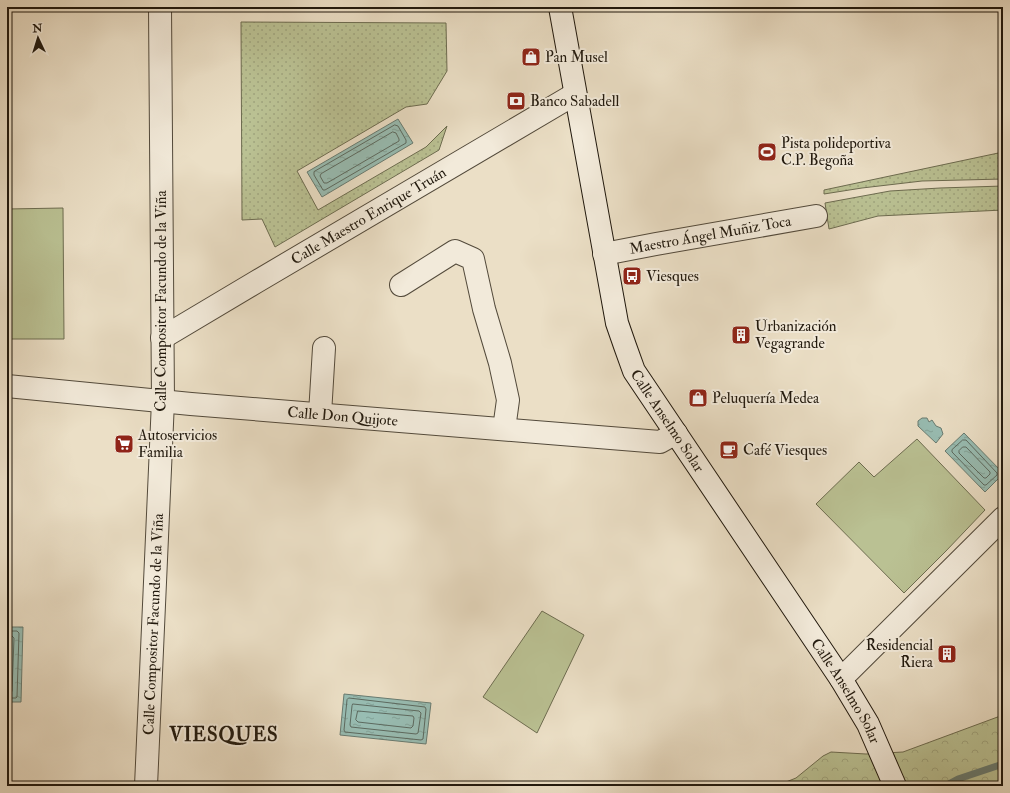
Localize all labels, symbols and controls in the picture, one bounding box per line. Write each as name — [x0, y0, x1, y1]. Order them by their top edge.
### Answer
north arrow — [18, 18, 58, 58]
text: N — [31, 22, 44, 35]
shop icon: Pan Musel — [520, 46, 542, 68]
place label: Pan Musel — [545, 48, 608, 67]
bank icon: Banco Sabadell — [505, 90, 527, 112]
place label: Banco Sabadell — [530, 92, 620, 111]
place label: Pista polideportiva C.P. Begoña — [781, 134, 892, 170]
sports icon: Pista polideportiva C.P. Begoña — [756, 141, 778, 163]
street label: Calle Maestro Enrique Truán — [288, 163, 450, 269]
street label: Calle Compositor Facundo de la Viña — [152, 189, 172, 412]
street label: Maestro Ángel Muñiz Toca — [628, 211, 793, 259]
bus stop icon: Viesques — [621, 265, 643, 287]
place label: Viesques — [646, 267, 699, 286]
place label: Urbanización Vegagrande — [755, 317, 837, 353]
building icon: Urbanización Vegagrande — [730, 324, 752, 346]
street label: Calle Anselmo Solar — [626, 366, 709, 476]
shop icon: Peluquería Medea — [687, 387, 709, 409]
place label: Peluquería Medea — [712, 389, 820, 408]
street label: Calle Don Quijote — [287, 403, 399, 431]
place label: Autoservicios Familia — [137, 426, 217, 462]
supermarket icon: Autoservicios Familia — [113, 433, 135, 455]
cafe icon: Café Viesques — [718, 439, 740, 461]
place label: Café Viesques — [743, 441, 827, 460]
street label: Calle Compositor Facundo de la Viña — [139, 512, 168, 735]
street label: Calle Anselmo Solar — [806, 635, 885, 747]
place label: Residencial Riera — [866, 636, 934, 672]
building icon: Residencial Riera — [936, 643, 958, 665]
district label: VIESQUES — [168, 723, 279, 747]

